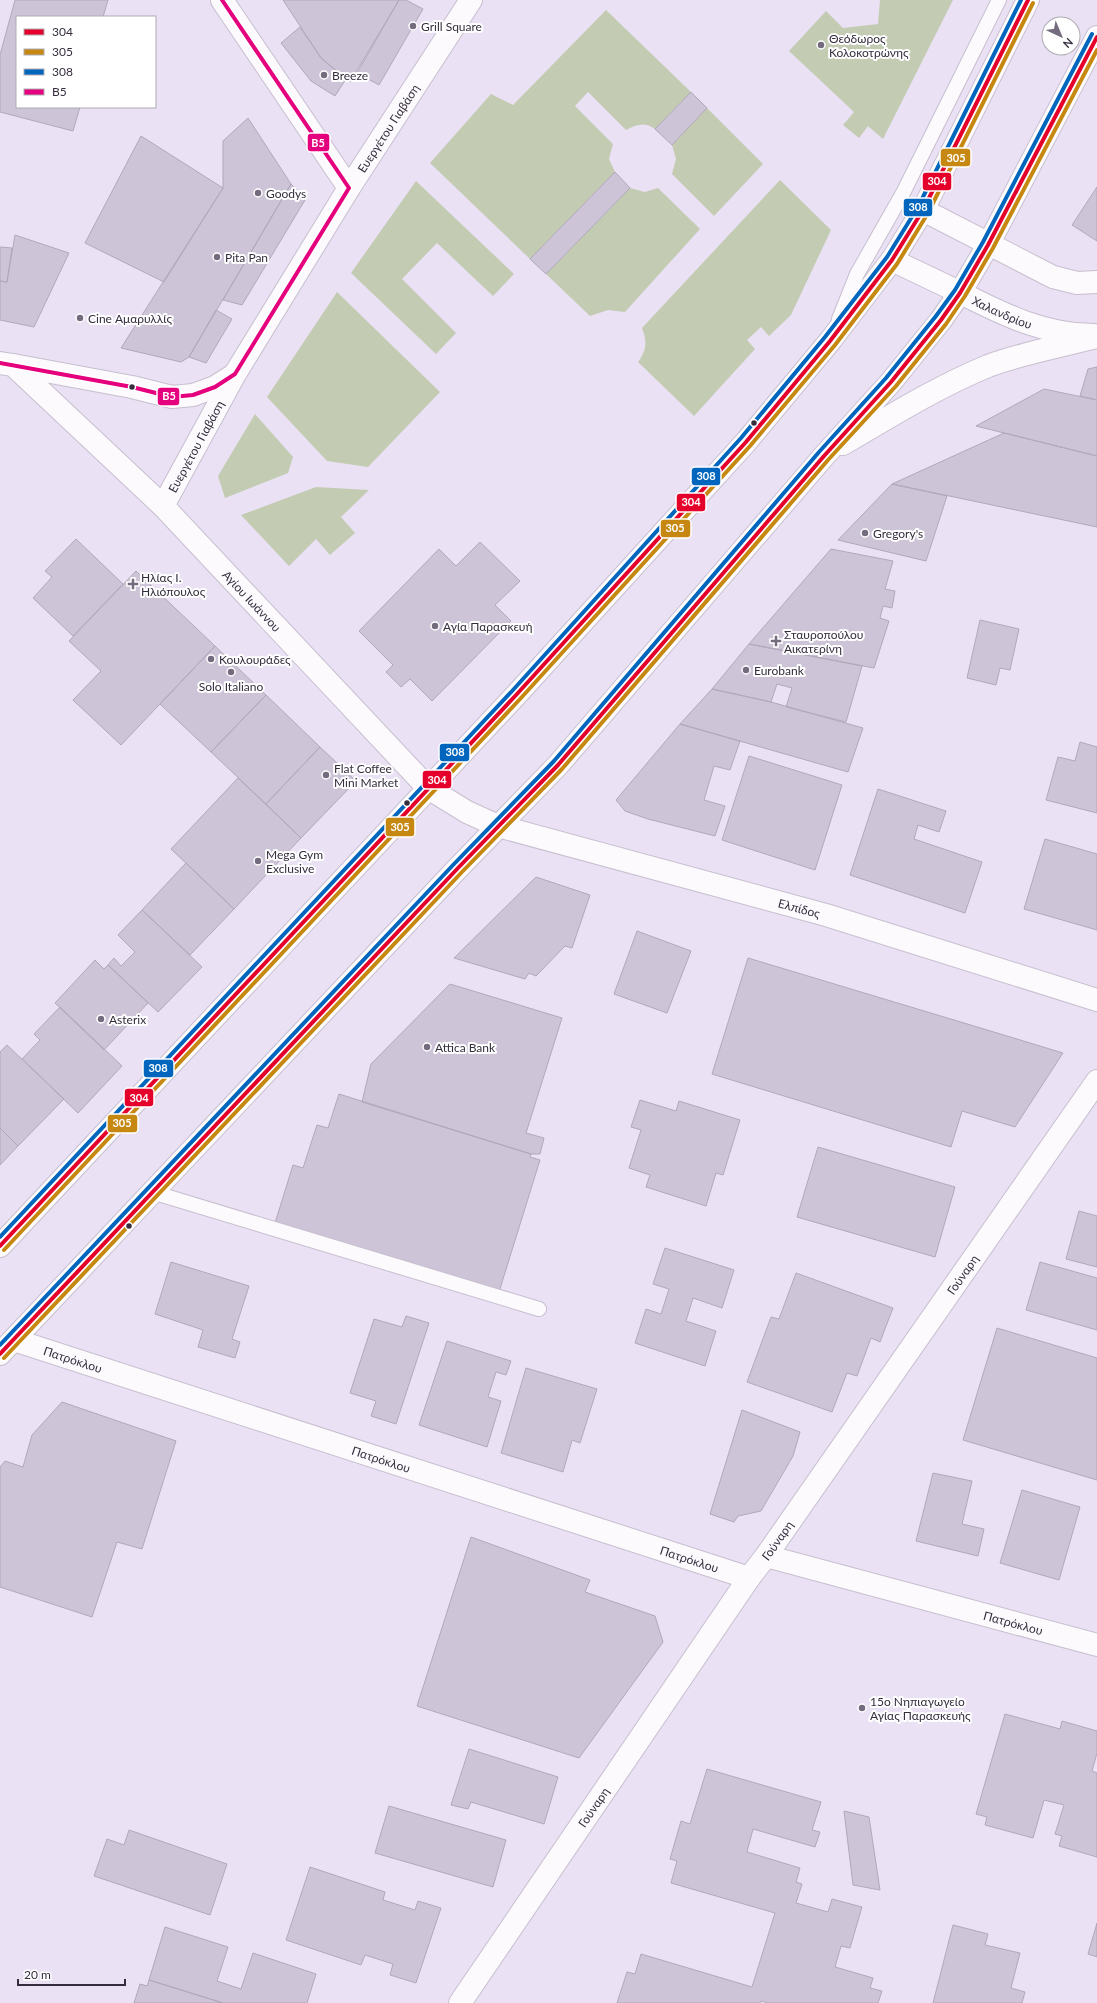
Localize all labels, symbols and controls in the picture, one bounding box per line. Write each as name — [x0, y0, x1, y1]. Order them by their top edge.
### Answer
legend — [16, 16, 156, 108]
north arrow — [1041, 16, 1081, 56]
place label: Grill Square — [421, 19, 482, 34]
marker: Grill Square — [408, 21, 418, 31]
text: 304 — [52, 24, 73, 39]
place label: Θεόδωρος Κολοκοτρώνης — [829, 31, 909, 60]
text: N — [1061, 36, 1076, 51]
marker: Θεόδωρος Κολοκοτρώνης — [816, 40, 826, 50]
text: 305 — [52, 44, 73, 59]
text: 308 — [52, 64, 73, 79]
place label: Breeze — [332, 68, 368, 83]
marker: Breeze — [319, 70, 329, 80]
street label: Ευεργέτου Γιαβάση — [354, 81, 422, 175]
text: Β5 — [52, 84, 67, 99]
line badge: Β5 — [307, 133, 330, 152]
text: Β5 — [311, 136, 325, 149]
line badge: 305 — [940, 148, 971, 167]
text: 305 — [946, 151, 966, 164]
line badge: 304 — [922, 172, 952, 191]
text: 304 — [927, 174, 947, 187]
place label: Goodys — [266, 186, 306, 201]
marker: Goodys — [253, 188, 263, 198]
line badge: 308 — [903, 198, 933, 217]
text: 308 — [908, 200, 928, 213]
place label: Pita Pan — [225, 250, 268, 265]
marker: Pita Pan — [212, 252, 222, 262]
street label: Χαλανδρίου — [970, 292, 1034, 332]
place label: Cine Αμαρυλλίς — [88, 311, 172, 326]
marker: Cine Αμαρυλλίς — [75, 313, 85, 323]
unlabelled marker — [127, 382, 137, 392]
line badge: Β5 — [157, 387, 180, 406]
text: Β5 — [162, 389, 176, 402]
street label: Ευεργέτου Γιαβάση — [164, 398, 227, 495]
unlabelled marker — [749, 418, 759, 428]
line badge: 308 — [691, 467, 721, 486]
text: 308 — [696, 469, 716, 482]
line badge: 304 — [676, 493, 706, 512]
text: 304 — [681, 495, 701, 508]
line badge: 305 — [660, 519, 691, 538]
text: 305 — [665, 521, 685, 534]
place label: Gregory's — [873, 526, 923, 541]
marker: Gregory's — [860, 528, 870, 538]
street label: Αγίου Ιωάννου — [220, 567, 284, 635]
place label: Ηλίας Ι. Ηλιόπουλος — [141, 570, 206, 599]
marker: Ηλίας Ι. Ηλιόπουλος — [128, 579, 138, 589]
place label: Αγία Παρασκευή — [443, 619, 532, 634]
marker: Αγία Παρασκευή — [430, 621, 440, 631]
place label: Σταυροπούλου Αικατερίνη — [784, 627, 863, 656]
marker: Σταυροπούλου Αικατερίνη — [771, 636, 781, 646]
place label: Κουλουράδες — [219, 652, 291, 667]
marker: Κουλουράδες — [206, 654, 216, 664]
place label: Eurobank — [754, 663, 805, 678]
marker: Eurobank — [741, 665, 751, 675]
marker: Solo Italiano — [226, 667, 236, 677]
place label: Solo Italiano — [199, 679, 263, 694]
line badge: 308 — [439, 743, 470, 762]
text: 308 — [445, 745, 465, 758]
place label: Flat Coffee Mini Market — [334, 761, 399, 790]
marker: Flat Coffee Mini Market — [321, 770, 331, 780]
line badge: 304 — [422, 770, 452, 789]
text: 304 — [427, 773, 447, 786]
unlabelled marker — [402, 798, 412, 808]
line badge: 305 — [385, 817, 415, 837]
text: 305 — [390, 820, 410, 833]
place label: Mega Gym Exclusive — [266, 847, 323, 876]
marker: Mega Gym Exclusive — [253, 856, 263, 866]
street label: Ελπίδος — [777, 895, 822, 921]
place label: Asterix — [109, 1012, 146, 1027]
marker: Asterix — [96, 1014, 106, 1024]
place label: Attica Bank — [435, 1040, 496, 1055]
marker: Attica Bank — [422, 1042, 432, 1052]
line badge: 308 — [143, 1059, 174, 1078]
text: 308 — [148, 1061, 168, 1074]
line badge: 304 — [124, 1088, 154, 1107]
text: 304 — [129, 1091, 149, 1104]
line badge: 305 — [107, 1114, 138, 1133]
text: 305 — [112, 1116, 132, 1129]
unlabelled marker — [124, 1221, 134, 1231]
street label: Γούναρη — [943, 1252, 981, 1297]
street label: Πατρόκλου — [42, 1343, 104, 1376]
street label: Πατρόκλου — [350, 1442, 413, 1475]
street label: Γούναρη — [758, 1518, 796, 1563]
street label: Πατρόκλου — [658, 1542, 721, 1575]
street label: Πατρόκλου — [982, 1607, 1045, 1638]
place label: 15ο Νηπιαγωγείο Αγίας Παρασκευής — [870, 1694, 971, 1723]
marker: 15ο Νηπιαγωγείο Αγίας Παρασκευής — [857, 1703, 867, 1713]
street label: Γούναρη — [574, 1784, 612, 1830]
scale bar — [18, 1961, 125, 1987]
text: 20 m — [24, 1967, 51, 1982]

